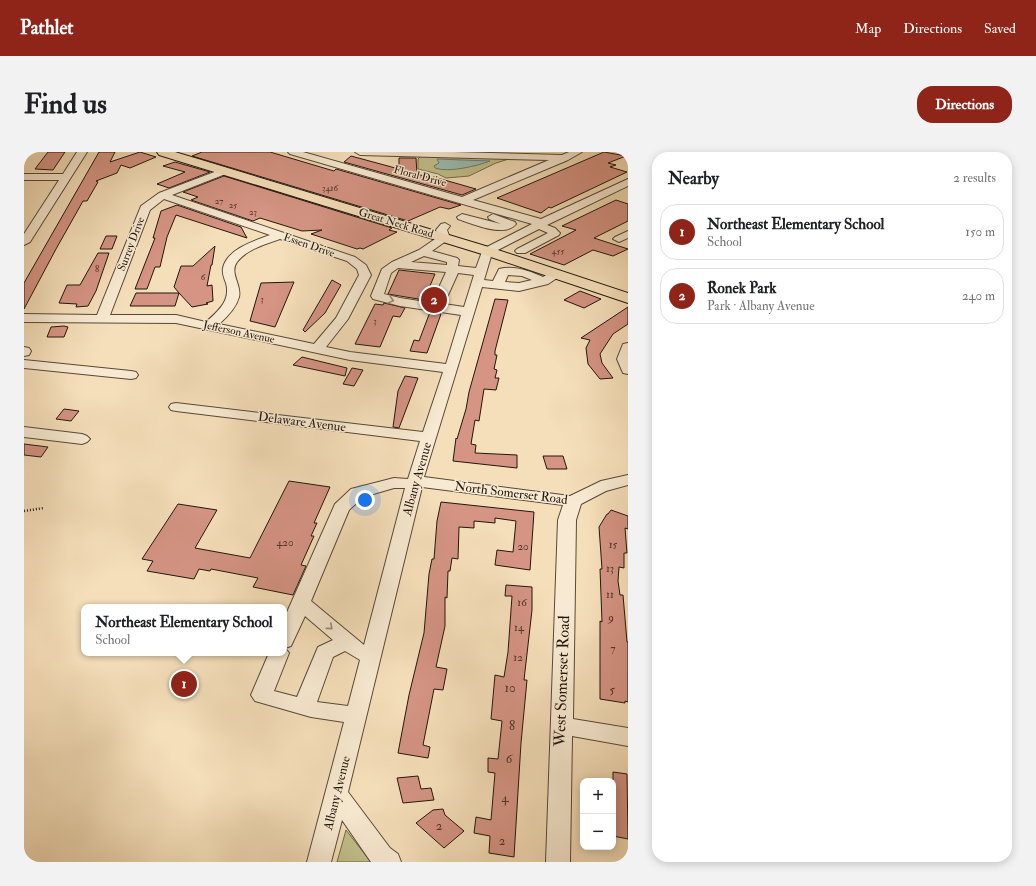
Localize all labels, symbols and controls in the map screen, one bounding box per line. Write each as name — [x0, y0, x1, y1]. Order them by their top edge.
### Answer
text: Pathlet — [20, 16, 74, 40]
text: Map — [855, 20, 881, 37]
text: Directions — [903, 20, 962, 37]
text: Saved — [984, 20, 1016, 37]
button: Directions — [917, 86, 1012, 123]
text: Find us — [24, 87, 107, 122]
street label: Floral Drive — [392, 163, 448, 189]
text: Nearby — [668, 168, 719, 189]
text: 2 results — [953, 170, 996, 186]
house number: 3416 — [322, 183, 338, 194]
house number: 27 — [215, 196, 223, 207]
house number: 25 — [229, 200, 237, 211]
street label: Great Neck Road — [357, 205, 436, 241]
house number: 23 — [249, 207, 257, 218]
street label: Surrey Drive — [115, 215, 148, 273]
text: Northeast Elementary School — [707, 215, 884, 234]
text: 1 — [680, 224, 684, 240]
text: 150 m — [965, 224, 995, 240]
street label: Essen Drive — [282, 230, 337, 260]
text: School — [707, 234, 742, 250]
house number: 455 — [552, 246, 564, 257]
house number: 8 — [95, 264, 99, 275]
house number: 6 — [201, 272, 206, 283]
text: Ronek Park — [707, 279, 776, 298]
pin: 2 — [421, 285, 447, 315]
text: 2 — [679, 288, 685, 304]
text: 240 m — [962, 288, 995, 304]
house number: 3 — [260, 294, 264, 305]
one-way arrow — [387, 295, 394, 304]
text: Park · Albany Avenue — [707, 298, 815, 314]
house number: 3 — [373, 316, 377, 327]
street label: Jefferson Avenue — [201, 318, 276, 347]
street label: Delaware Avenue — [257, 409, 347, 435]
street label: Albany Avenue — [399, 440, 436, 519]
street label: North Somerset Road — [453, 478, 569, 508]
your location — [355, 490, 375, 510]
house number: 420 — [276, 536, 294, 549]
house number: 15 — [609, 538, 618, 551]
house number: 20 — [517, 540, 529, 553]
house number: 13 — [606, 562, 614, 575]
house number: 11 — [606, 588, 614, 601]
house number: 16 — [517, 596, 528, 609]
popup — [81, 604, 287, 656]
house number: 9 — [607, 611, 614, 624]
text: Northeast Elementary School — [95, 613, 273, 632]
street label: West Somerset Road — [550, 615, 574, 748]
house number: 14 — [514, 621, 525, 634]
one-way arrow — [326, 623, 333, 630]
text: School — [95, 632, 130, 648]
house number: 7 — [610, 642, 616, 655]
house number: 12 — [513, 651, 523, 664]
pin: 1 — [171, 669, 197, 699]
house number: 10 — [504, 680, 516, 696]
house number: 5 — [609, 682, 615, 698]
house number: 8 — [509, 718, 515, 734]
house number: 6 — [506, 751, 514, 767]
street label: Albany Avenue — [320, 754, 355, 833]
map controls — [580, 778, 616, 850]
button: + — [580, 778, 616, 814]
house number: 4 — [501, 790, 509, 806]
button: − — [580, 814, 616, 850]
house number: 2 — [436, 818, 443, 834]
house number: 2 — [499, 833, 506, 849]

